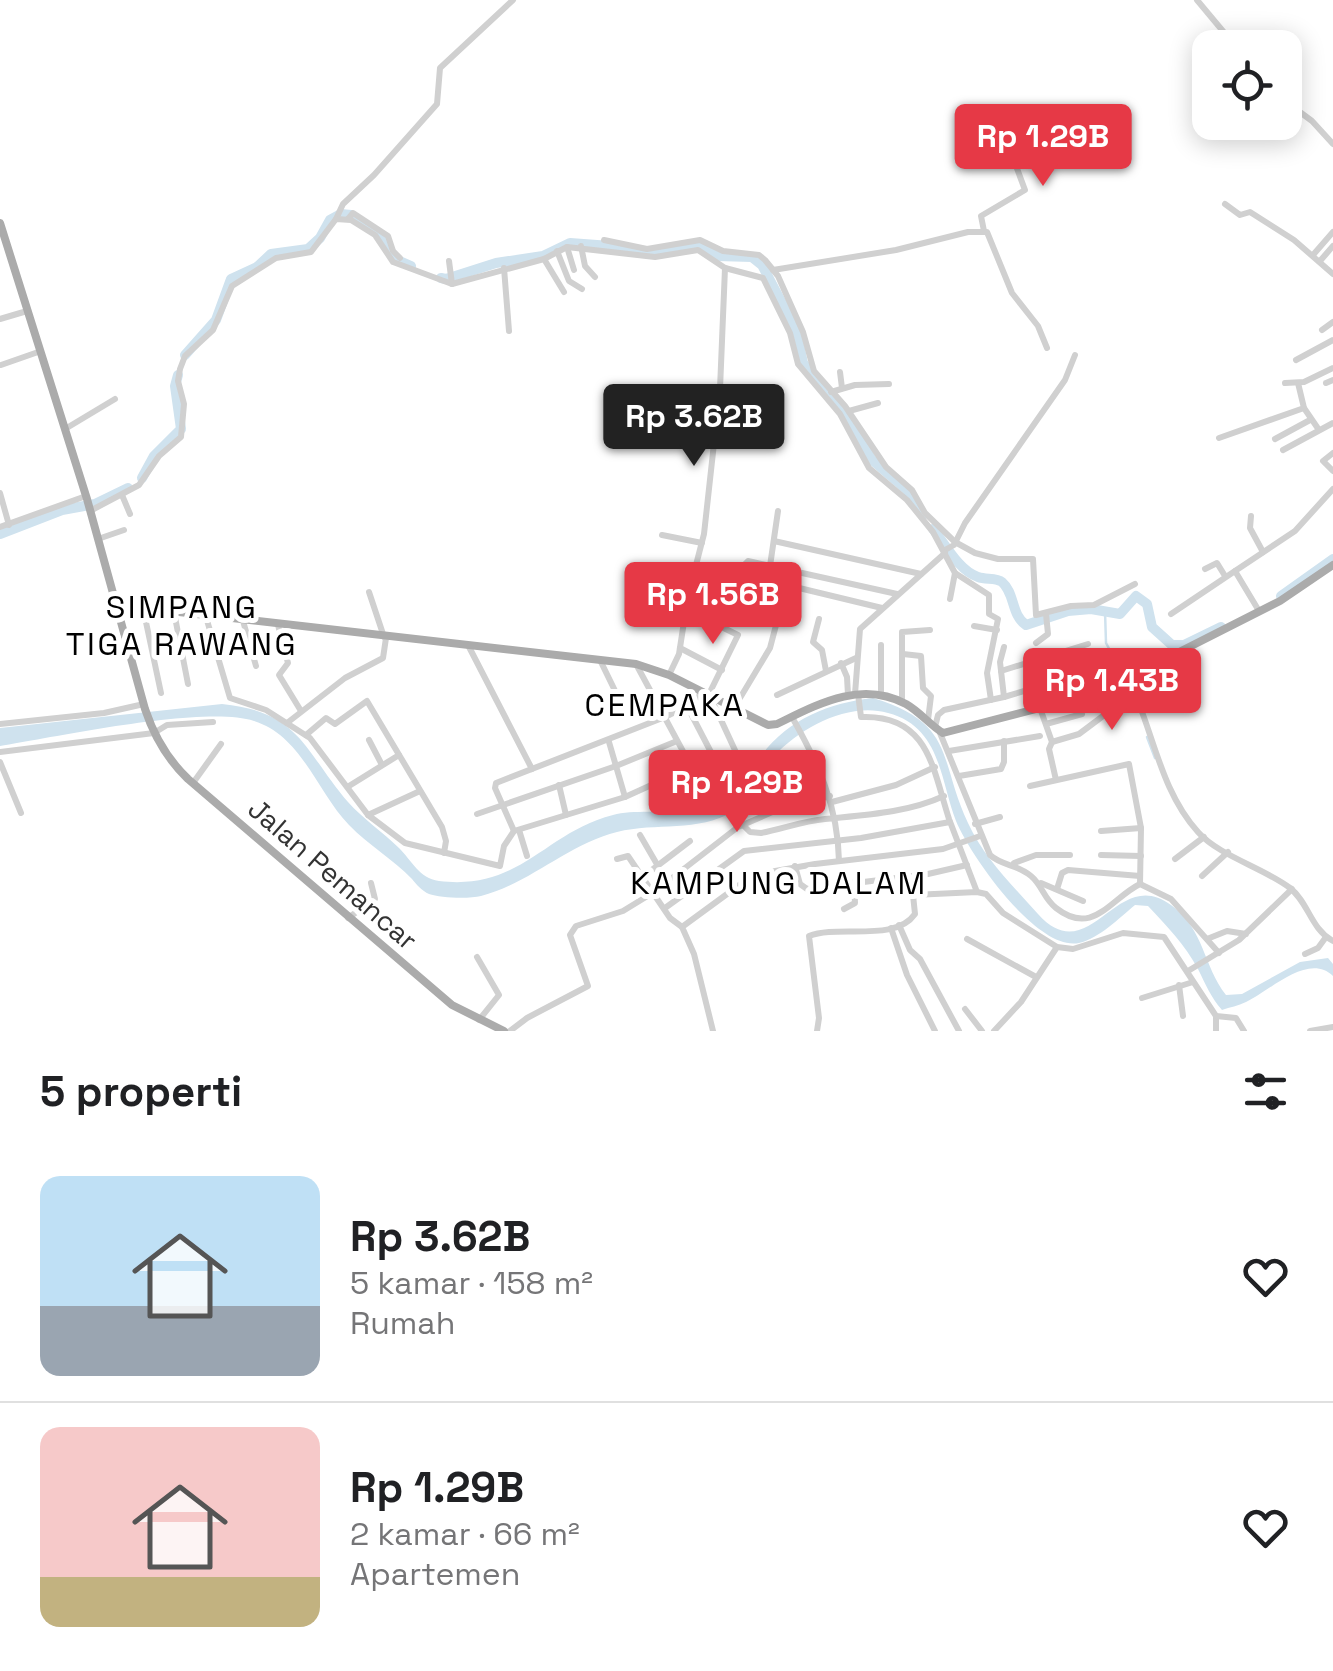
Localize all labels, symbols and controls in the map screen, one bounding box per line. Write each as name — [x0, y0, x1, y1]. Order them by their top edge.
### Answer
map controls — [1192, 30, 1302, 140]
button: locate — [1192, 30, 1302, 140]
pin: Rp 1.29B — [940, 104, 1146, 189]
text: Rp 1.29B — [977, 116, 1109, 156]
pin: Rp 3.62B — [591, 384, 797, 469]
text: Rp 3.62B — [625, 396, 763, 436]
pin: Rp 1.56B — [610, 562, 816, 647]
text: Rp 1.56B — [647, 574, 780, 614]
district label: SIMPANG TIGA RAWANG — [66, 587, 298, 664]
pin: Rp 1.43B — [1009, 648, 1215, 733]
text: Rp 1.43B — [1045, 660, 1179, 700]
district label: CEMPAKA — [585, 685, 746, 725]
pin: Rp 1.29B — [634, 750, 840, 835]
text: Rp 1.29B — [671, 762, 803, 802]
street label: Jalan Pemancar — [241, 791, 425, 957]
district label: KAMPUNG DALAM — [630, 863, 928, 903]
icon: filters — [1238, 1064, 1293, 1119]
text: 5 properti — [40, 1065, 242, 1118]
text: Rp 3.62B — [350, 1210, 530, 1263]
icon: home — [120, 1216, 240, 1336]
icon: heart — [1238, 1249, 1293, 1304]
text: 5 kamar · 158 m² — [350, 1263, 593, 1303]
text: Rumah — [350, 1303, 455, 1343]
text: Rp 1.29B — [350, 1461, 524, 1514]
icon: home — [120, 1467, 240, 1587]
icon: heart — [1238, 1500, 1293, 1555]
text: 2 kamar · 66 m² — [350, 1514, 580, 1554]
text: Apartemen — [350, 1554, 520, 1594]

